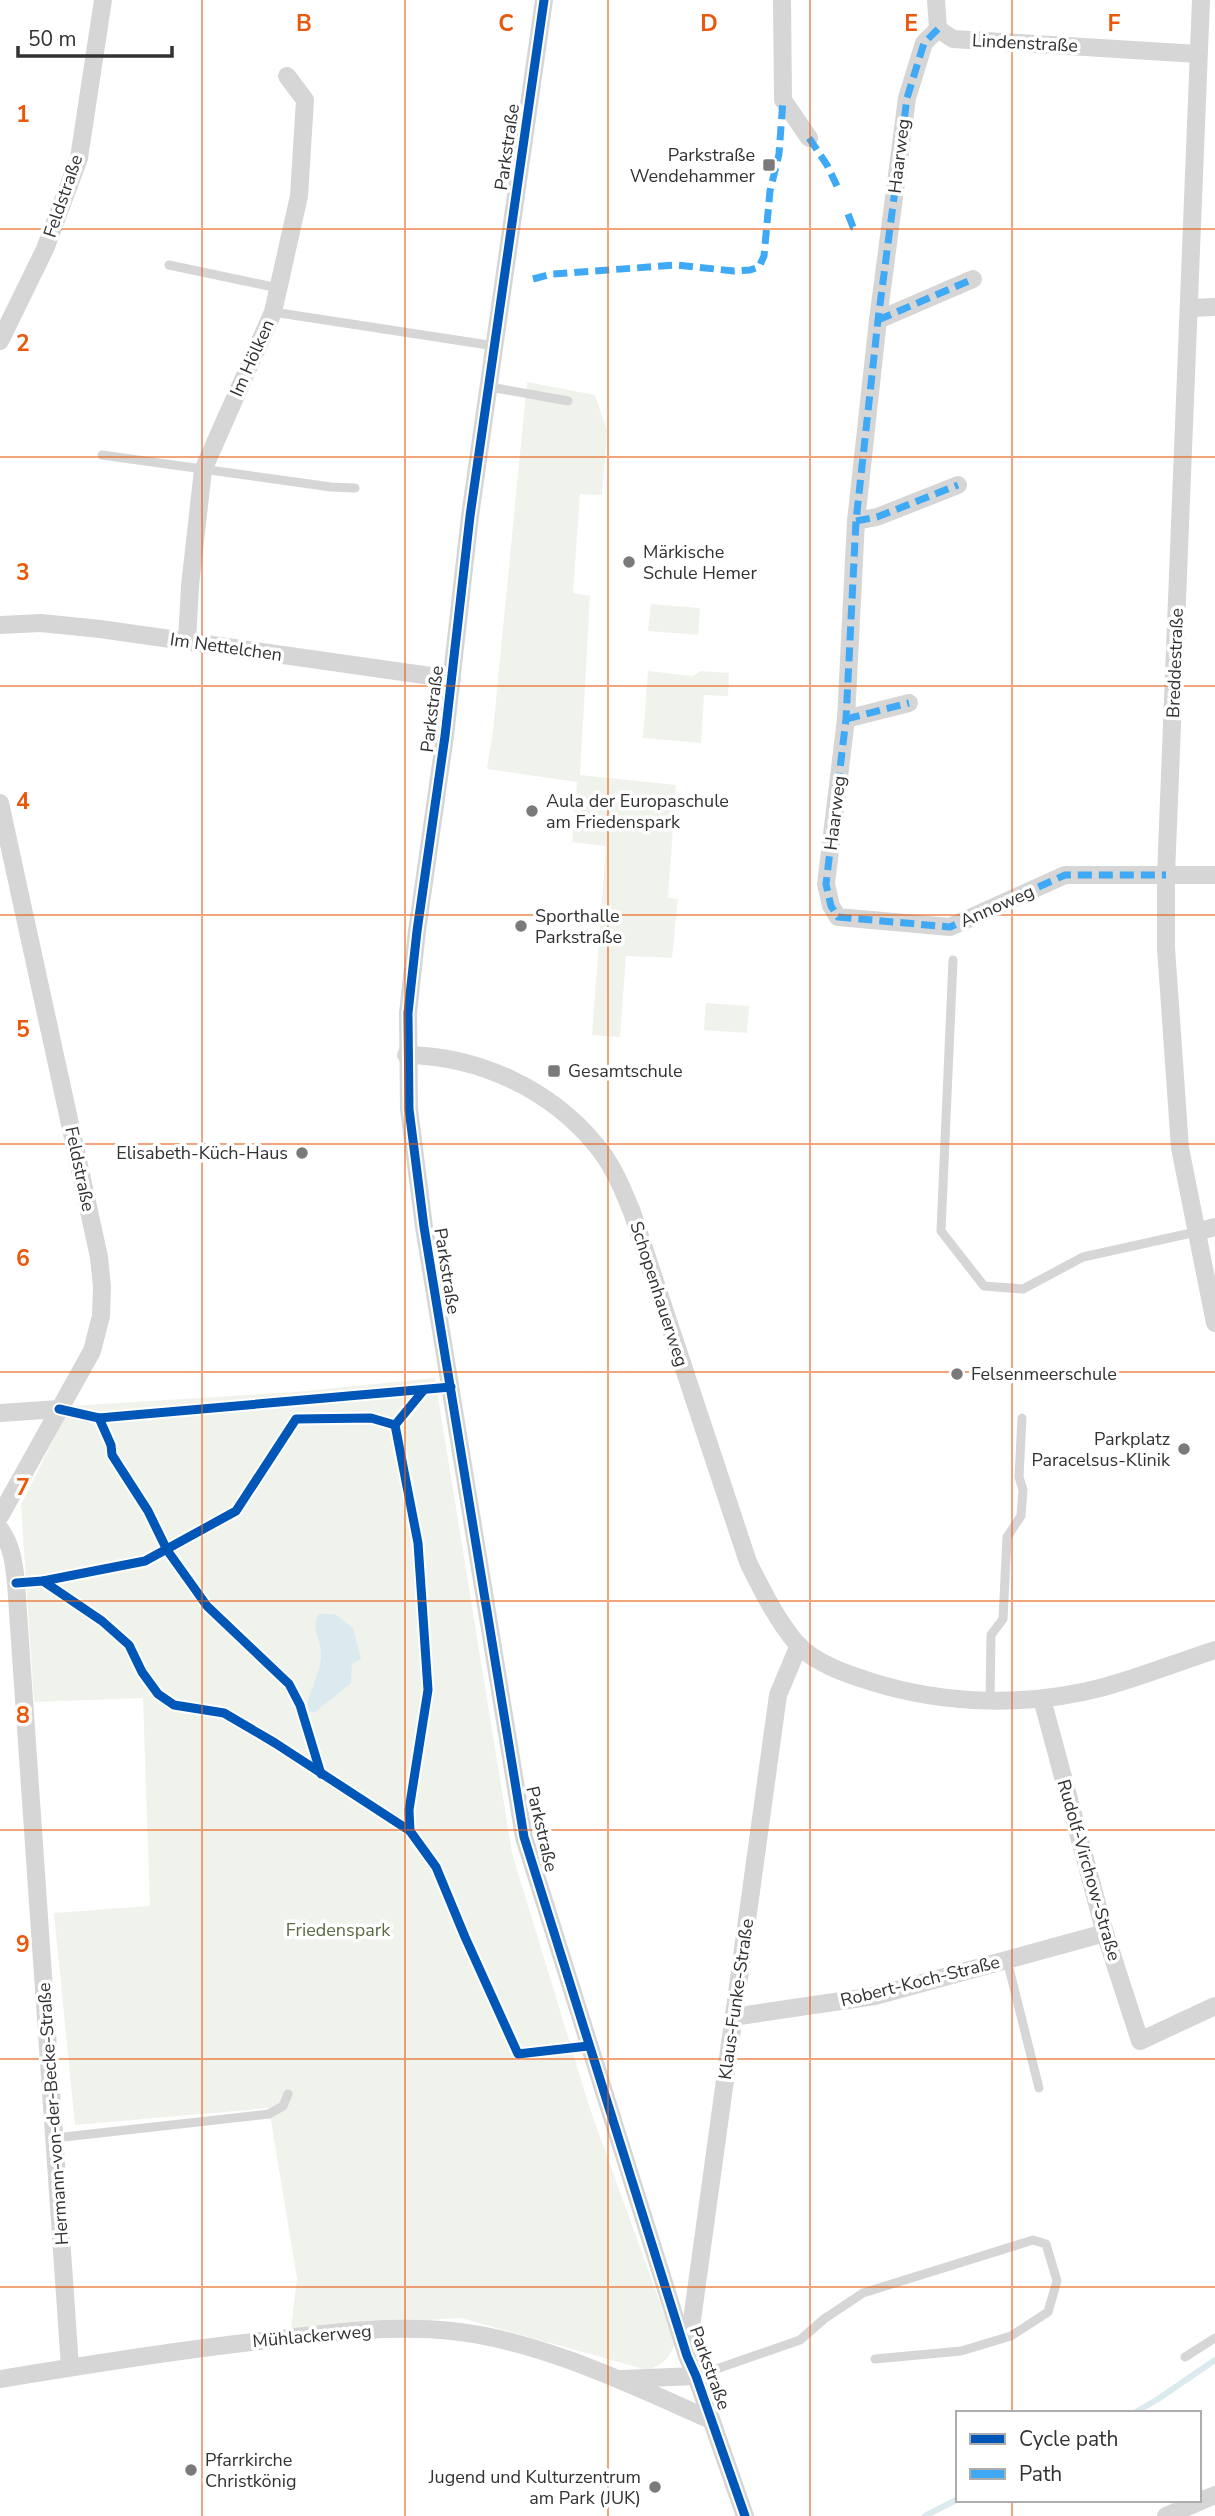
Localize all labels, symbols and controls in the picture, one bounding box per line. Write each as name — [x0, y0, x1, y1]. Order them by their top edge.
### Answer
text: B — [296, 8, 312, 39]
text: C — [498, 8, 514, 39]
text: D — [700, 8, 718, 39]
text: E — [904, 8, 918, 39]
text: F — [1108, 8, 1121, 39]
scale bar — [18, 14, 172, 58]
text: 50 m — [28, 25, 77, 53]
street label: Lindenstraße — [971, 28, 1079, 58]
text: 1 — [16, 99, 30, 130]
street label: Parkstraße — [489, 102, 525, 192]
street label: Haarweg — [883, 117, 915, 195]
place label: Parkstraße Wendehammer — [630, 143, 756, 188]
street label: Feldstraße — [38, 151, 88, 241]
marker: Parkstraße Wendehammer — [761, 157, 777, 173]
street label: Im Hölken — [224, 316, 280, 400]
text: 2 — [16, 328, 30, 359]
place label: Märkische Schule Hemer — [643, 540, 757, 585]
marker: Märkische Schule Hemer — [621, 554, 637, 570]
text: 3 — [16, 557, 30, 588]
street label: Breddestraße — [1161, 608, 1189, 718]
street label: Im Nettelchen — [168, 627, 284, 667]
street label: Parkstraße — [415, 664, 449, 754]
street label: Haarweg — [819, 774, 851, 852]
text: 4 — [16, 786, 30, 817]
place label: Aula der Europaschule am Friedenspark — [546, 789, 729, 834]
marker: Aula der Europaschule am Friedenspark — [524, 803, 540, 819]
street label: Annoweg — [956, 879, 1038, 933]
place label: Sporthalle Parkstraße — [535, 904, 622, 949]
marker: Sporthalle Parkstraße — [513, 918, 529, 934]
text: 5 — [16, 1014, 30, 1045]
place label: Gesamtschule — [568, 1059, 683, 1083]
marker: Gesamtschule — [546, 1063, 562, 1079]
street label: Feldstraße — [59, 1124, 101, 1214]
place label: Elisabeth-Küch-Haus — [116, 1141, 288, 1165]
marker: Elisabeth-Küch-Haus — [294, 1145, 310, 1161]
street label: Schopenhauerweg — [624, 1218, 694, 1370]
street label: Parkstraße — [428, 1226, 466, 1316]
text: 6 — [16, 1243, 30, 1274]
place label: Felsenmeerschule — [971, 1362, 1117, 1386]
marker: Felsenmeerschule — [949, 1366, 965, 1382]
place label: Parkplatz Paracelsus-Klinik — [1031, 1427, 1171, 1472]
marker: Parkplatz Paracelsus-Klinik — [1176, 1441, 1192, 1457]
text: 7 — [16, 1472, 30, 1503]
text: 8 — [16, 1700, 30, 1731]
street label: Rudolf-Virchow-Straße — [1052, 1776, 1126, 1964]
street label: Parkstraße — [520, 1784, 564, 1874]
street label: Klaus-Funke-Straße — [713, 1917, 759, 2081]
park label: Friedenspark — [286, 1918, 391, 1942]
text: 9 — [16, 1929, 30, 1960]
street label: Robert-Koch-Straße — [838, 1950, 1002, 2012]
street label: Hermann-von-der-Becke-Straße — [32, 1982, 74, 2246]
street label: Mühlackerweg — [251, 2319, 373, 2353]
street label: Parkstraße — [684, 2323, 736, 2413]
legend — [956, 2411, 1201, 2502]
text: Cycle path — [1019, 2425, 1118, 2453]
place label: Pfarrkirche Christkönig — [205, 2448, 297, 2493]
text: Path — [1019, 2460, 1062, 2488]
marker: Pfarrkirche Christkönig — [183, 2462, 199, 2478]
place label: Jugend und Kulturzentrum am Park (JUK) — [428, 2465, 641, 2510]
marker: Jugend und Kulturzentrum am Park (JUK) — [647, 2479, 663, 2495]

